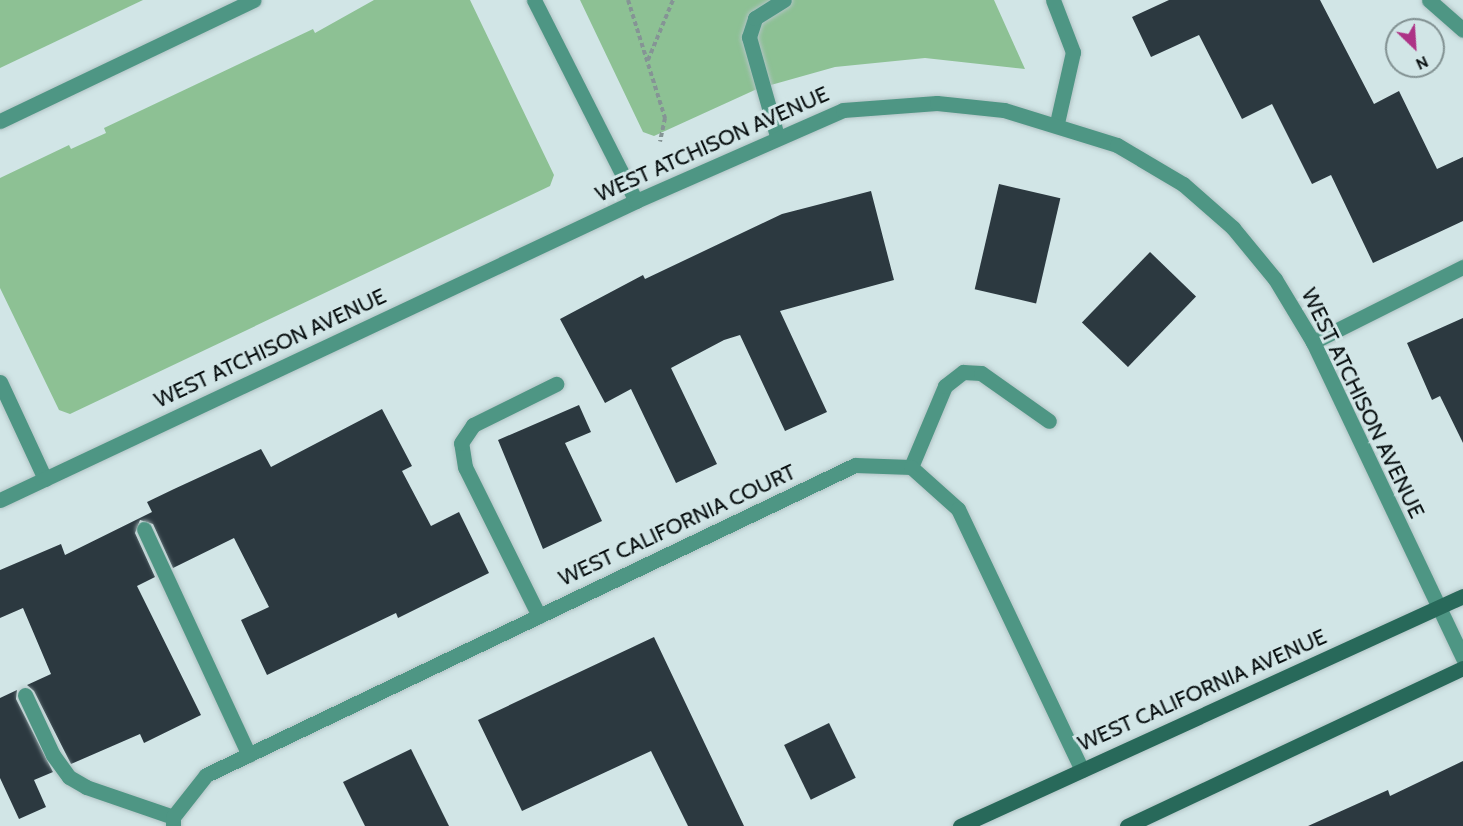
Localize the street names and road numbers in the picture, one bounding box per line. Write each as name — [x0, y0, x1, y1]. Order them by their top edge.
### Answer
street label: WEST ATCHISON AVENUE — [591, 81, 833, 207]
street label: WEST ATCHISON AVENUE — [150, 283, 390, 413]
street label: WEST ATCHISON AVENUE — [1296, 284, 1430, 522]
street label: WEST CALIFORNIA COURT — [554, 458, 800, 592]
street label: WEST CALIFORNIA AVENUE — [1074, 623, 1330, 757]

